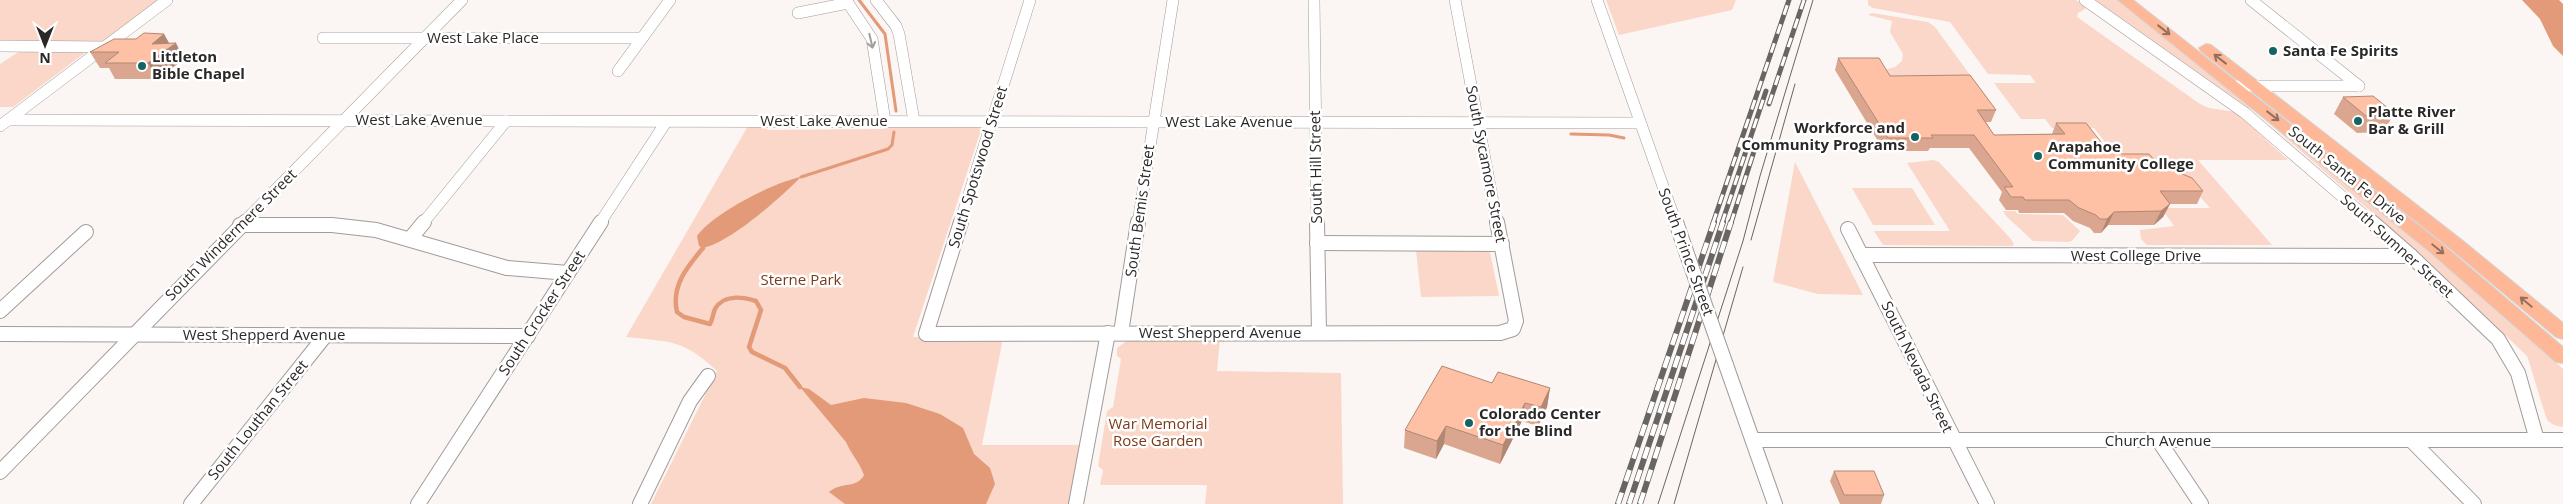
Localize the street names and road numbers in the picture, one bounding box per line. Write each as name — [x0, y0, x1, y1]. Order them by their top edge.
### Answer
street label: West Lake Place — [427, 27, 539, 47]
street label: South Spotswood Street — [943, 83, 1011, 250]
street label: South Sycamore Street — [1462, 84, 1512, 244]
street label: West Lake Avenue — [355, 109, 483, 129]
street label: West Lake Avenue — [760, 110, 888, 130]
street label: South Hill Street — [1304, 110, 1326, 224]
street label: West Lake Avenue — [1165, 111, 1293, 131]
street label: South Santa Fe Drive — [2285, 121, 2410, 228]
street label: South Bemis Street — [1120, 143, 1158, 278]
street label: South Windermere Street — [160, 164, 300, 304]
street label: South Prince Street — [1655, 185, 1719, 318]
street label: South Sumner Street — [2337, 189, 2459, 301]
street label: West College Drive — [2071, 245, 2201, 265]
street label: South Crocker Street — [493, 246, 589, 379]
street label: South Nevada Street — [1877, 298, 1958, 436]
street label: West Shepperd Avenue — [1139, 322, 1301, 342]
street label: West Shepperd Avenue — [183, 324, 345, 344]
street label: South Louthan Street — [203, 355, 312, 483]
street label: Church Avenue — [2105, 430, 2211, 450]

